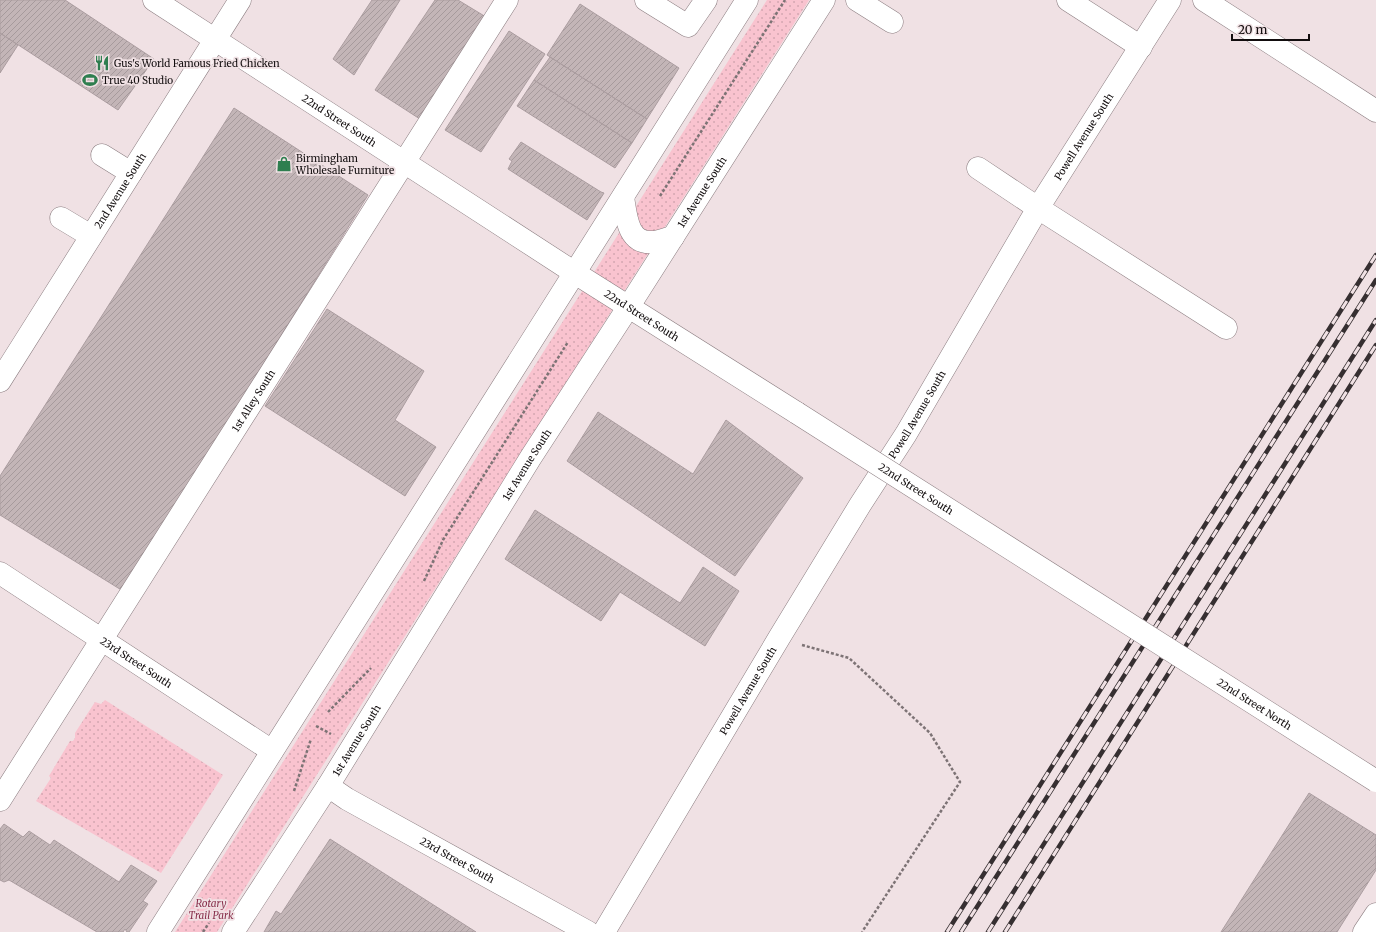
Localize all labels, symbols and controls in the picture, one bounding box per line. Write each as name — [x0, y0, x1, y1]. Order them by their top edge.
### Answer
scale bar — [1232, 16, 1309, 42]
text: 20 m — [1238, 22, 1267, 37]
restaurant icon: Gus's World Famous Fried Chicken — [93, 54, 111, 72]
place label: Gus's World Famous Fried Chicken — [114, 57, 280, 70]
sports icon: True 40 Studio — [81, 71, 99, 89]
place label: True 40 Studio — [102, 74, 173, 87]
street label: Powell Avenue South — [1051, 90, 1116, 182]
street label: 22nd Street South — [300, 91, 379, 149]
street label: 2nd Avenue South — [91, 150, 149, 231]
place label: Birmingham Wholesale Furniture — [295, 152, 394, 177]
street label: 1st Avenue South — [674, 154, 729, 230]
shop icon: Birmingham Wholesale Furniture — [275, 155, 293, 173]
street label: 22nd Street South — [602, 287, 682, 344]
street label: 1st Alley South — [229, 367, 278, 434]
street label: Powell Avenue South — [886, 368, 948, 461]
street label: 1st Avenue South — [499, 426, 554, 503]
street label: 22nd Street South — [876, 460, 956, 517]
street label: 23rd Street South — [98, 634, 175, 691]
street label: Powell Avenue South — [716, 644, 779, 737]
street label: 22nd Street North — [1215, 675, 1295, 733]
street label: 1st Avenue South — [329, 702, 383, 778]
street label: 23rd Street South — [418, 834, 497, 886]
park label: Rotary Trail Park — [189, 897, 234, 922]

